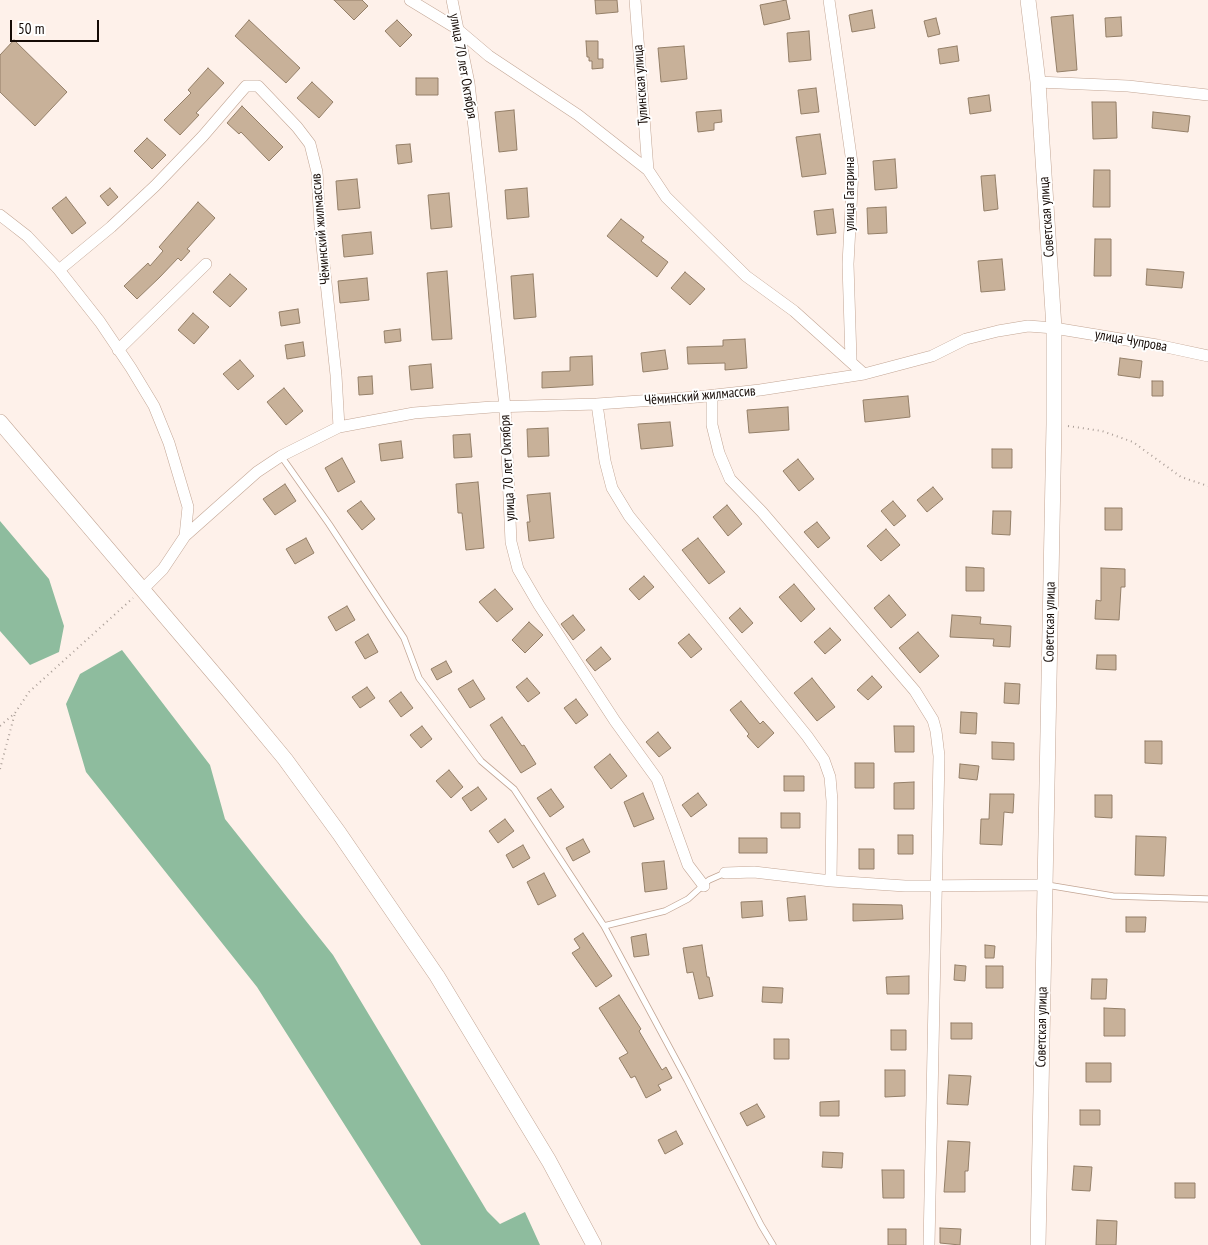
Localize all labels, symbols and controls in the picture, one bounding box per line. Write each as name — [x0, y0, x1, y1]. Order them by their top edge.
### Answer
scale bar — [12, 10, 101, 42]
street label: улица 70 лет Октября — [445, 12, 481, 120]
text: 50 m — [18, 19, 44, 38]
street label: Тулинская улица — [630, 44, 652, 126]
street label: улица Гагарина — [842, 157, 858, 231]
street label: Чёминский жилмассив — [308, 173, 334, 285]
street label: Советская улица — [1036, 176, 1058, 258]
street label: улица Чупрова — [1094, 326, 1168, 356]
street label: Чёминский жилмассив — [644, 383, 756, 409]
street label: улица 70 лет Октября — [497, 414, 519, 522]
street label: Советская улица — [1041, 581, 1059, 663]
street label: Советская улица — [1033, 986, 1051, 1068]

